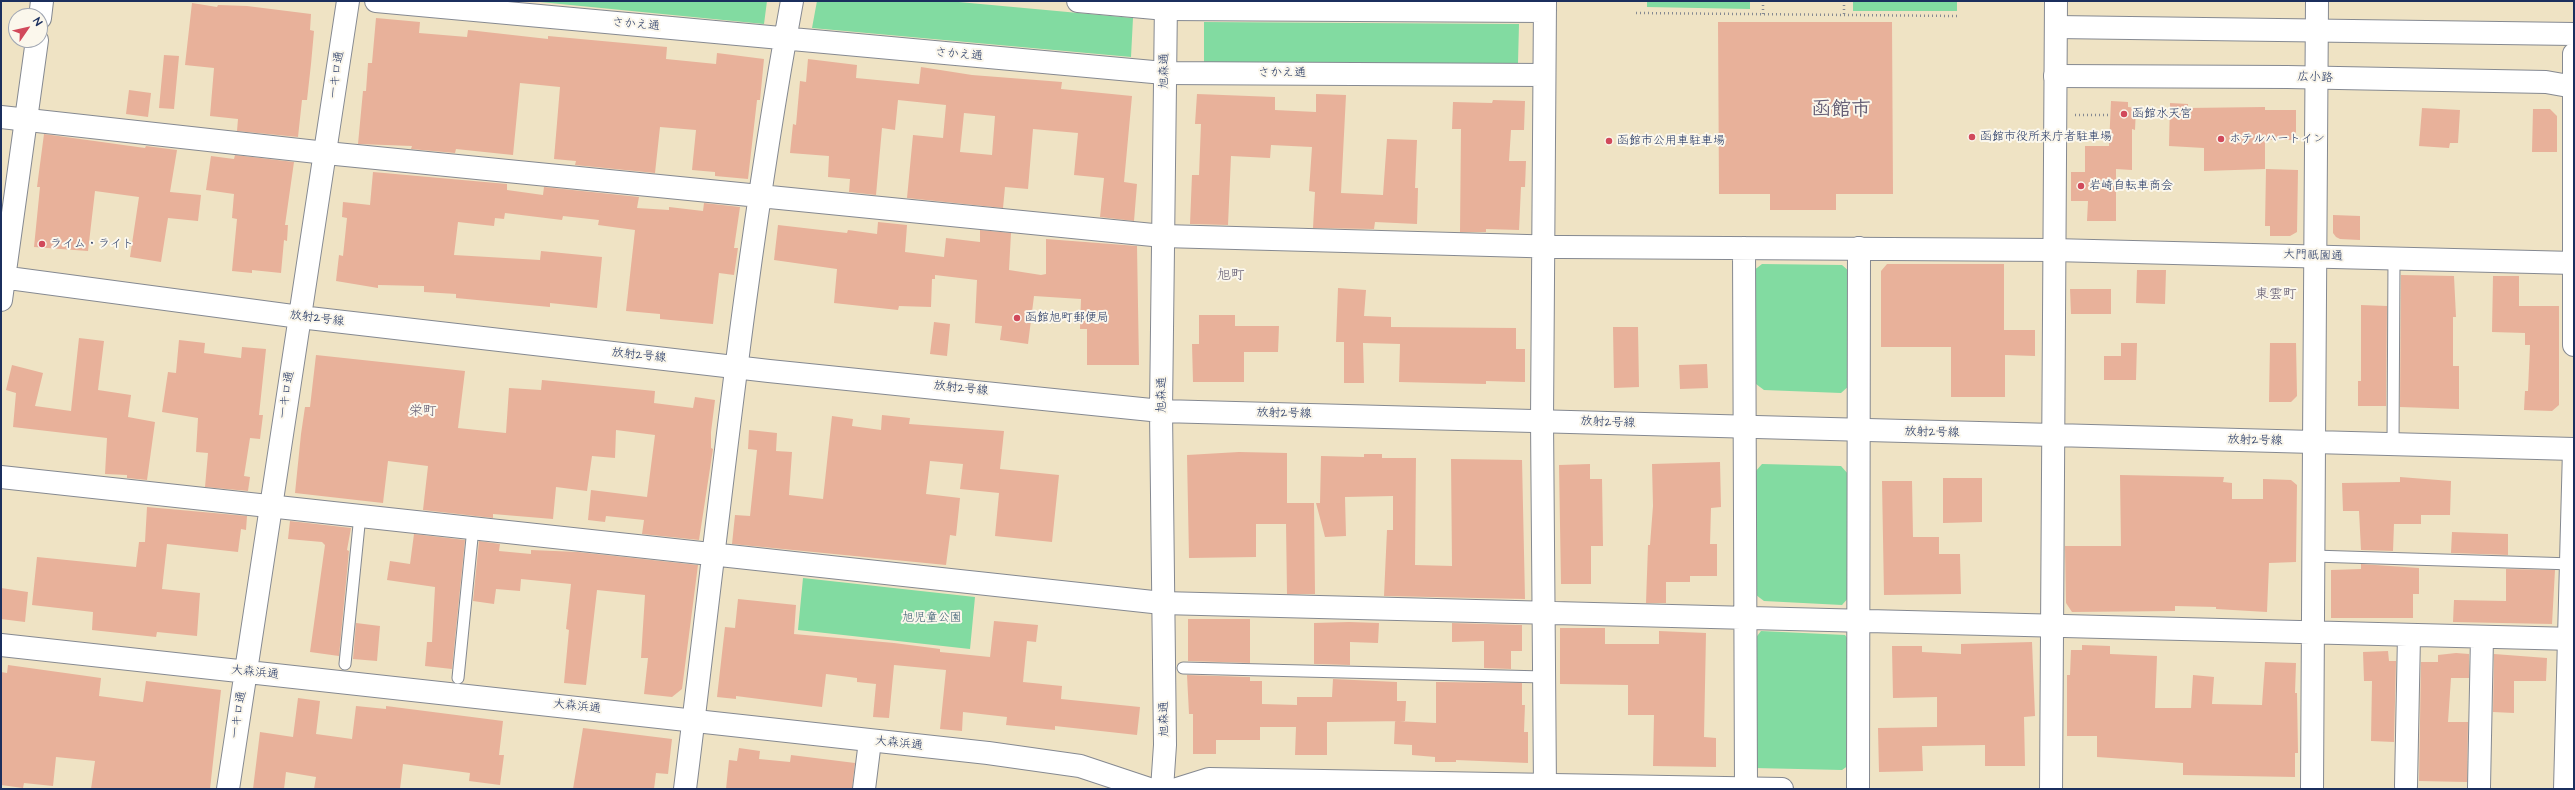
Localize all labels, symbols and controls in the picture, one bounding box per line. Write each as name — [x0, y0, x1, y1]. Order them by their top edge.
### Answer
north arrow — [8, 8, 48, 48]
text: N — [29, 15, 46, 29]
street label: さかえ通 — [611, 16, 661, 34]
street label: さかえ通 — [934, 46, 984, 64]
street label: 一キロ通 — [327, 50, 347, 100]
street label: 旭森通 — [1157, 53, 1173, 89]
street label: さかえ通 — [1258, 66, 1306, 80]
street label: 広小路 — [2297, 70, 2333, 86]
district label: 函館市 — [1811, 99, 1871, 123]
place label: 函館水天宮 — [2132, 107, 2192, 121]
marker: 函館水天宮 — [2119, 109, 2129, 119]
place label: 函館市役所来庁者駐車場 — [1980, 130, 2112, 144]
marker: 函館市役所来庁者駐車場 — [1967, 132, 1977, 142]
place label: ホテルハートイン — [2229, 132, 2325, 146]
place label: 函館市公用車駐車場 — [1617, 134, 1725, 148]
marker: ホテルハートイン — [2216, 134, 2226, 144]
marker: 函館市公用車駐車場 — [1604, 136, 1614, 146]
place label: 岩崎自転車商会 — [2089, 179, 2173, 193]
marker: 岩崎自転車商会 — [2076, 181, 2086, 191]
place label: ライム・ライト — [50, 237, 134, 251]
marker: ライム・ライト — [37, 239, 47, 249]
street label: 大門祇園通 — [2283, 248, 2343, 264]
district label: 旭町 — [1217, 268, 1245, 284]
district label: 東雲町 — [2255, 287, 2297, 303]
street label: 放射2号線 — [289, 309, 345, 329]
place label: 函館旭町郵便局 — [1025, 311, 1109, 325]
marker: 函館旭町郵便局 — [1012, 313, 1022, 323]
street label: 放射2号線 — [611, 346, 667, 366]
street label: 一キロ通 — [276, 370, 298, 420]
street label: 旭森通 — [1155, 377, 1169, 413]
street label: 放射2号線 — [933, 379, 989, 399]
district label: 栄町 — [409, 404, 437, 420]
street label: 放射2号線 — [1256, 406, 1312, 422]
street label: 放射2号線 — [1580, 415, 1636, 431]
street label: 放射2号線 — [1904, 425, 1960, 441]
street label: 放射2号線 — [2227, 433, 2283, 449]
park label: 旭児童公園 — [902, 611, 962, 625]
street label: 大森浜通 — [230, 663, 280, 683]
street label: 一キロ通 — [228, 690, 250, 740]
street label: 大森浜通 — [552, 697, 602, 717]
street label: 旭森通 — [1157, 701, 1173, 737]
street label: 大森浜通 — [874, 734, 924, 754]

